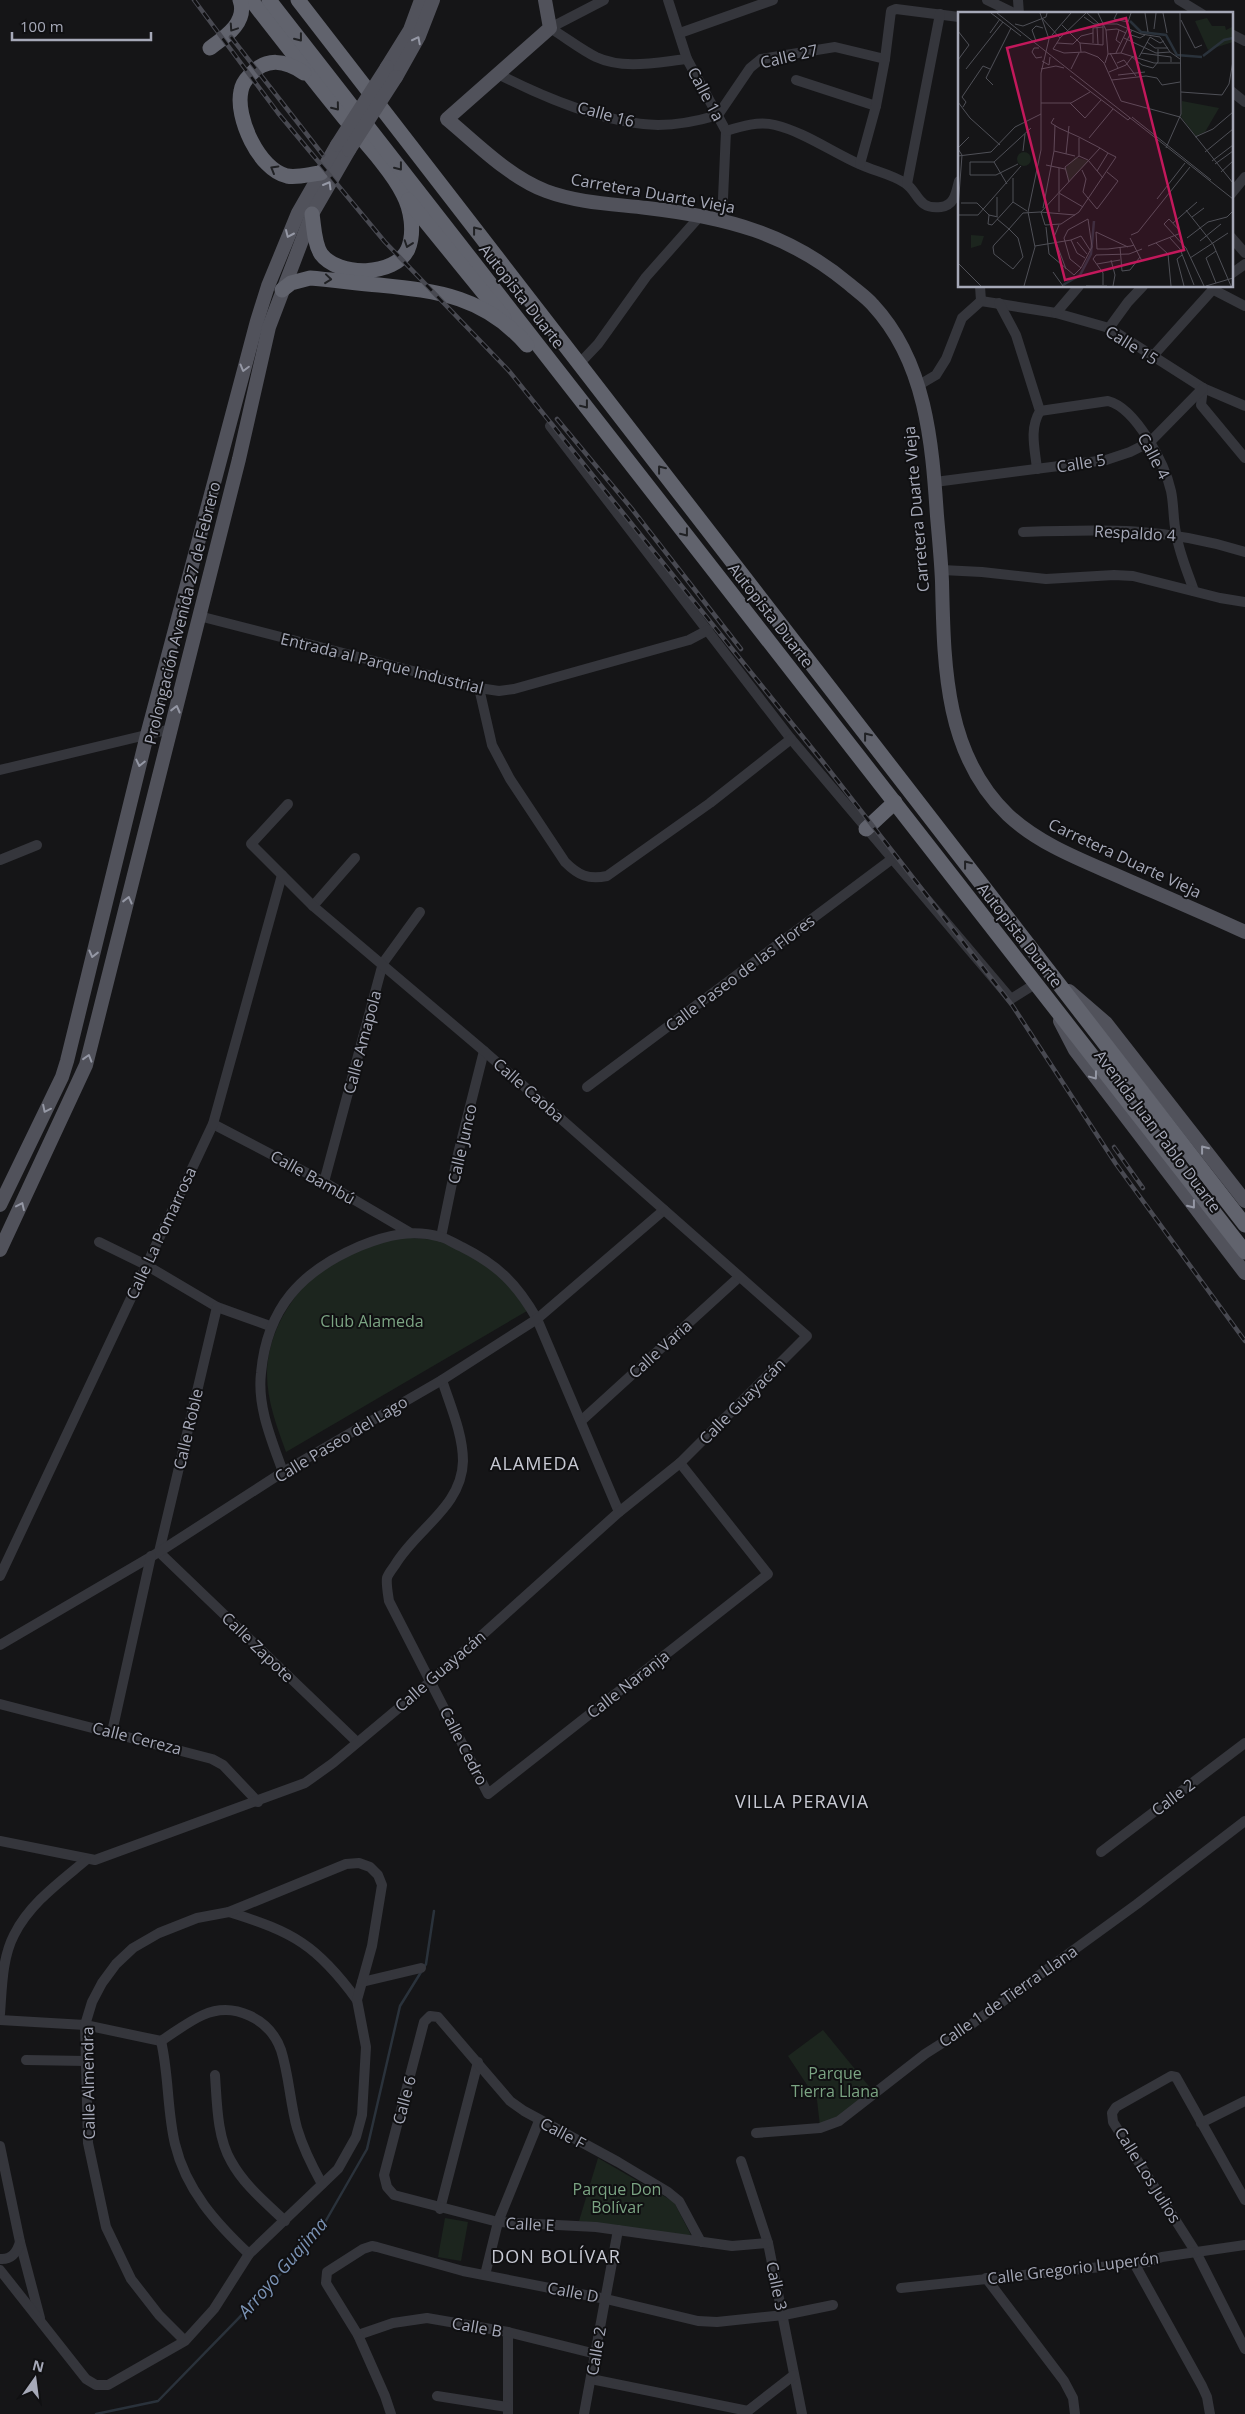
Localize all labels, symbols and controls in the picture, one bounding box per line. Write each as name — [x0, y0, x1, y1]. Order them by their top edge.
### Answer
scale bar — [12, 10, 151, 42]
inset map — [958, 12, 1232, 288]
text: 100 m — [20, 16, 64, 36]
one-way arrow — [230, 22, 239, 32]
one-way arrow — [294, 33, 303, 42]
one-way arrow — [411, 36, 421, 45]
street label: Calle 27 — [758, 39, 820, 73]
street label: Calle 1a — [683, 63, 729, 125]
street label: Calle 16 — [575, 96, 637, 132]
one-way arrow — [330, 101, 339, 110]
one-way arrow — [394, 161, 402, 170]
one-way arrow — [271, 166, 280, 176]
street label: Carretera Duarte Vieja — [569, 168, 737, 218]
one-way arrow — [322, 182, 332, 191]
one-way arrow — [473, 226, 482, 236]
one-way arrow — [284, 229, 295, 238]
one-way arrow — [404, 239, 414, 248]
street label: Autopista Duarte — [474, 239, 570, 353]
one-way arrow — [324, 273, 332, 284]
street label: Calle 15 — [1101, 320, 1163, 370]
one-way arrow — [239, 364, 249, 372]
one-way arrow — [580, 399, 588, 408]
street label: Carretera Duarte Vieja — [898, 425, 934, 593]
street label: Calle 4 — [1133, 429, 1175, 483]
street label: Calle 5 — [1055, 448, 1107, 478]
one-way arrow — [658, 466, 666, 475]
street label: Prolongación Avenida 27 de Febrero — [139, 479, 225, 747]
street label: Respaldo 4 — [1094, 520, 1176, 546]
one-way arrow — [679, 528, 688, 537]
street label: Autopista Duarte — [723, 558, 819, 672]
street label: Entrada al Parque Industrial — [278, 627, 486, 699]
one-way arrow — [170, 704, 181, 713]
one-way arrow — [865, 733, 873, 742]
one-way arrow — [135, 758, 146, 767]
street label: Carretera Duarte Vieja — [1045, 813, 1205, 903]
one-way arrow — [964, 860, 973, 870]
street label: Autopista Duarte — [972, 878, 1068, 992]
one-way arrow — [122, 896, 133, 905]
street label: Calle Paseo de las Flores — [661, 910, 819, 1036]
one-way arrow — [88, 950, 99, 959]
street label: Calle Amapola — [338, 988, 386, 1096]
street label: Avenida Juan Pablo Duarte — [1090, 1045, 1226, 1217]
street label: Calle Caoba — [489, 1053, 569, 1127]
one-way arrow — [83, 1054, 93, 1063]
one-way arrow — [1088, 1070, 1097, 1080]
street label: Calle Junco — [442, 1102, 482, 1186]
one-way arrow — [42, 1104, 52, 1113]
street label: Calle Bambú — [267, 1145, 359, 1209]
one-way arrow — [1201, 1145, 1210, 1155]
street label: Calle La Pomarrosa — [121, 1163, 201, 1303]
one-way arrow — [1187, 1200, 1196, 1209]
one-way arrow — [15, 1202, 25, 1211]
park label: Club Alameda — [320, 1310, 424, 1332]
street label: Calle Varia — [624, 1315, 696, 1383]
street label: Calle Guayacán — [694, 1353, 790, 1449]
street label: Calle Roble — [168, 1386, 208, 1472]
street label: Calle Paseo del Lago — [270, 1391, 412, 1487]
district label: ALAMEDA — [490, 1451, 580, 1475]
street label: Calle Zapote — [217, 1607, 299, 1687]
street label: Calle Guayacán — [390, 1625, 490, 1717]
street label: Calle Naranja — [582, 1645, 674, 1723]
street label: Calle Cedro — [435, 1703, 493, 1789]
street label: Calle Cereza — [90, 1716, 184, 1760]
street label: Calle 2 — [1147, 1773, 1199, 1821]
district label: VILLA PERAVIA — [735, 1789, 869, 1813]
street label: Calle 1 de Tierra Llana — [934, 1940, 1082, 2052]
street label: Calle Almendra — [76, 2026, 100, 2140]
park label: Parque Tierra Llana — [791, 2062, 879, 2102]
street label: Calle 6 — [387, 2073, 421, 2127]
street label: Calle F — [536, 2112, 590, 2154]
street label: Calle Los Julios — [1110, 2123, 1186, 2227]
park label: Parque Don Bolívar — [573, 2178, 661, 2218]
water label: Arroyo Guajima — [231, 2212, 332, 2324]
street label: Calle E — [505, 2212, 555, 2236]
district label: DON BOLÍVAR — [491, 2244, 621, 2268]
street label: Calle Gregorio Luperón — [986, 2247, 1160, 2289]
street label: Calle 3 — [761, 2260, 793, 2312]
street label: Calle D — [545, 2276, 601, 2308]
street label: Calle B — [450, 2312, 504, 2342]
street label: Calle 2 — [581, 2325, 611, 2377]
north arrow — [10, 2354, 60, 2404]
text: N — [30, 2355, 46, 2376]

